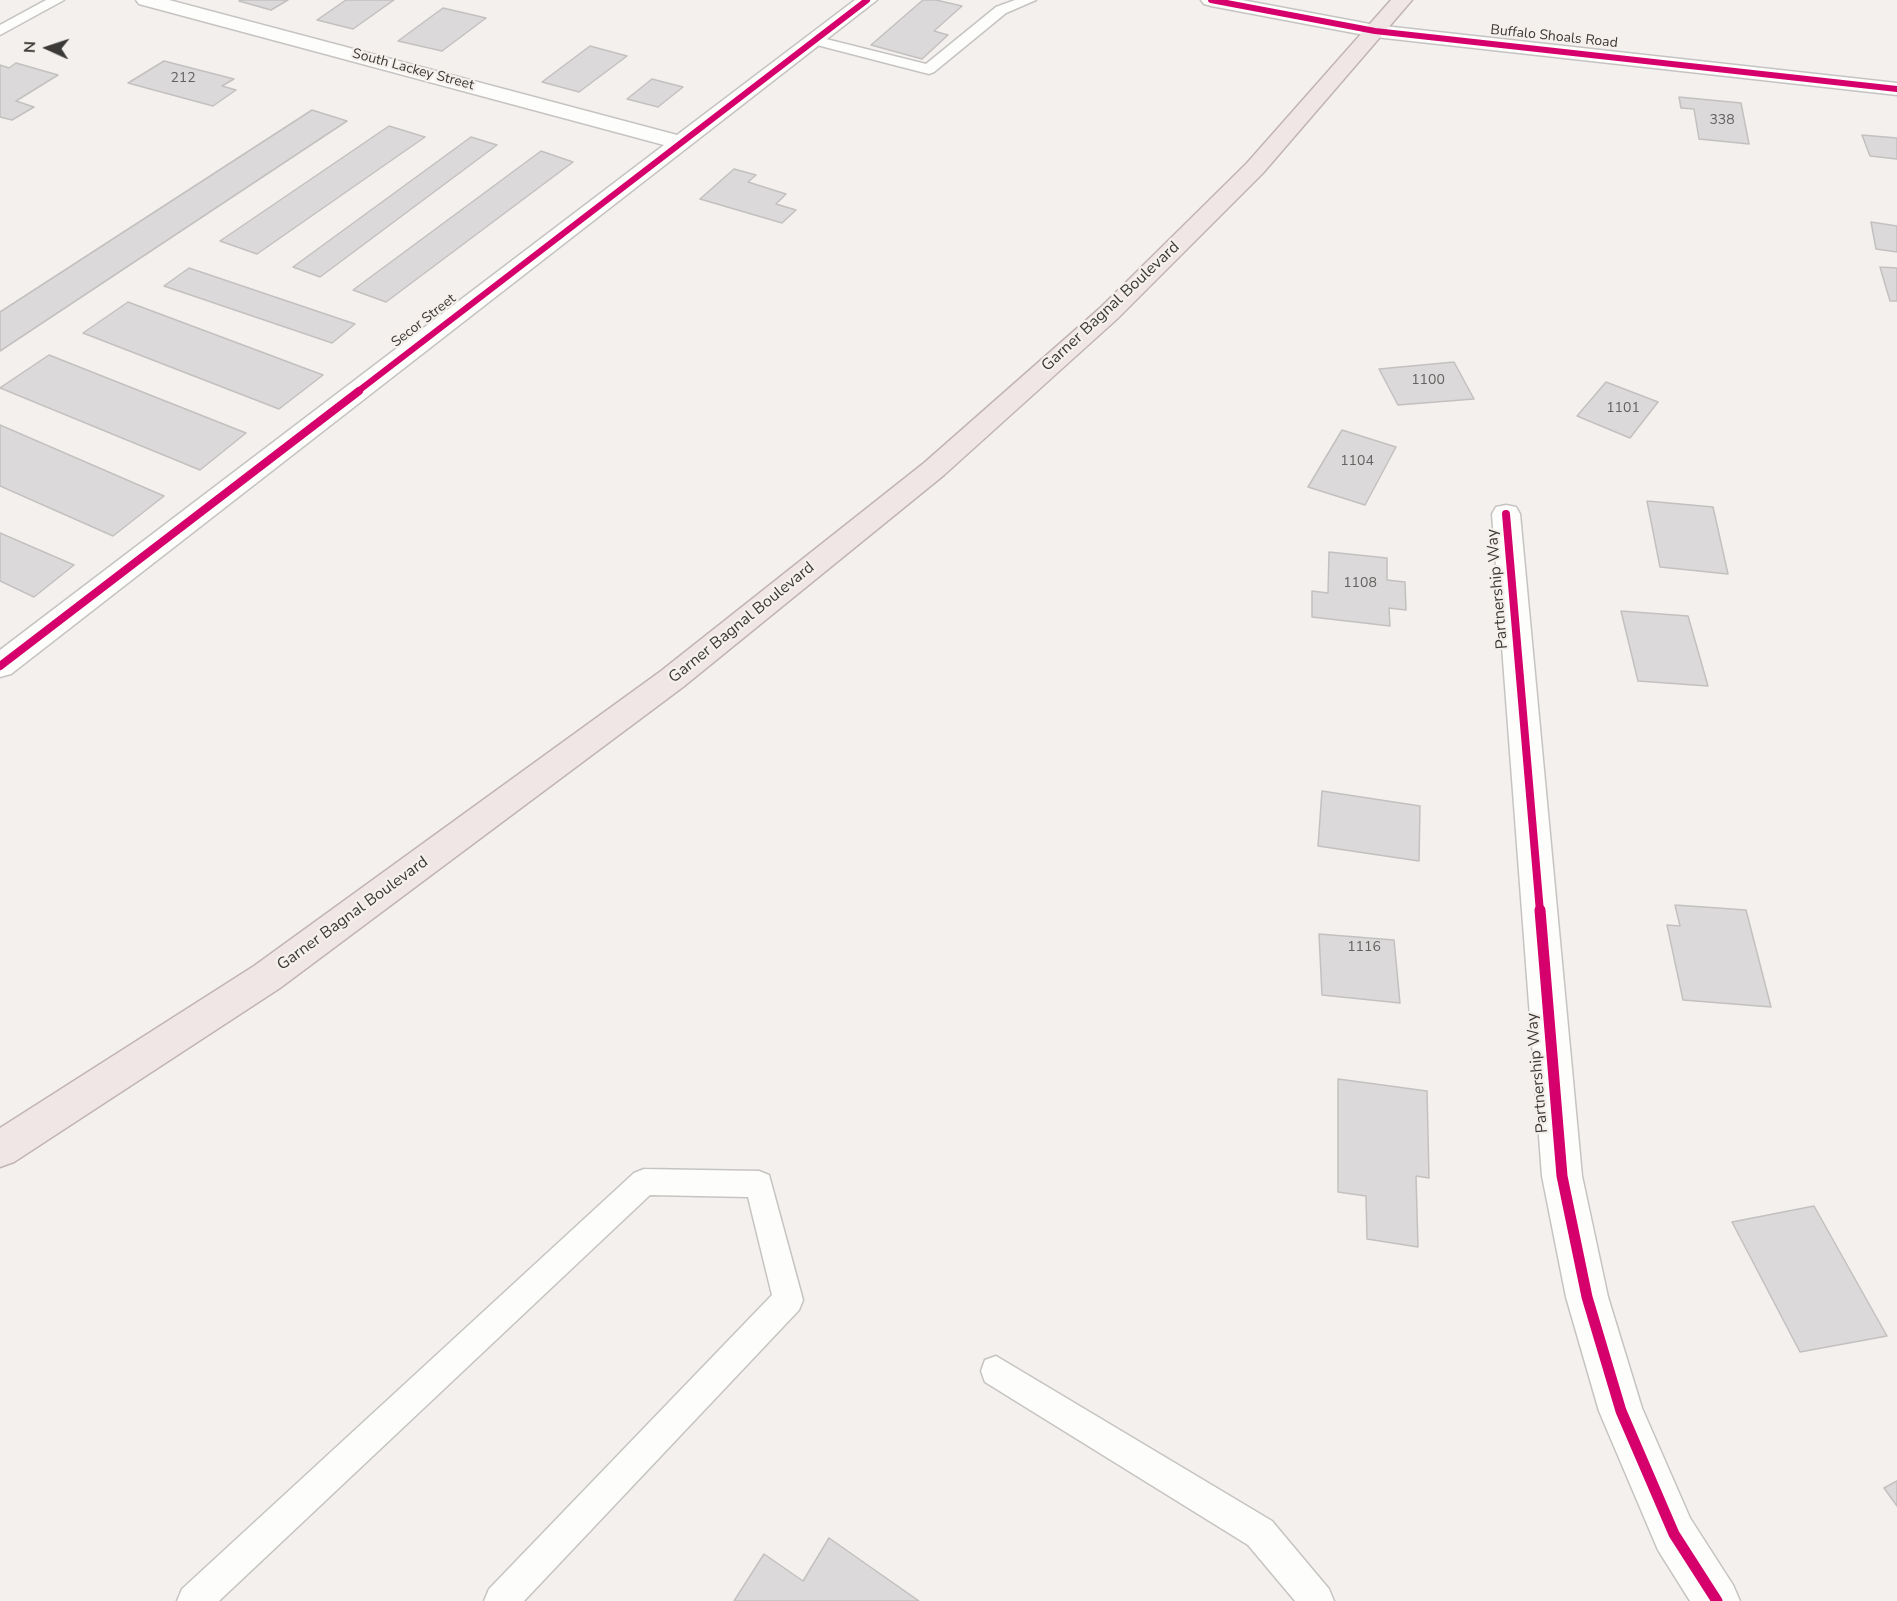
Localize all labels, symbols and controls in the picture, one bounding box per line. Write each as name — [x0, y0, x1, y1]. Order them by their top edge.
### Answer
north arrow — [18, 18, 78, 78]
street label: Buffalo Shoals Road — [1489, 22, 1619, 52]
text: N — [19, 41, 41, 54]
street label: South Lackey Street — [350, 46, 476, 94]
house number: 212 — [170, 71, 196, 87]
house number: 338 — [1709, 113, 1735, 129]
street label: Garner Bagnal Boulevard — [1038, 238, 1184, 376]
street label: Secor Street — [388, 291, 460, 351]
house number: 1100 — [1411, 373, 1445, 389]
house number: 1101 — [1606, 401, 1640, 417]
house number: 1104 — [1340, 454, 1374, 470]
street label: Partnership Way — [1483, 528, 1513, 650]
street label: Garner Bagnal Boulevard — [665, 558, 819, 688]
house number: 1108 — [1343, 576, 1377, 592]
street label: Garner Bagnal Boulevard — [274, 853, 432, 975]
house number: 1116 — [1347, 940, 1381, 956]
street label: Partnership Way — [1523, 1012, 1553, 1134]

